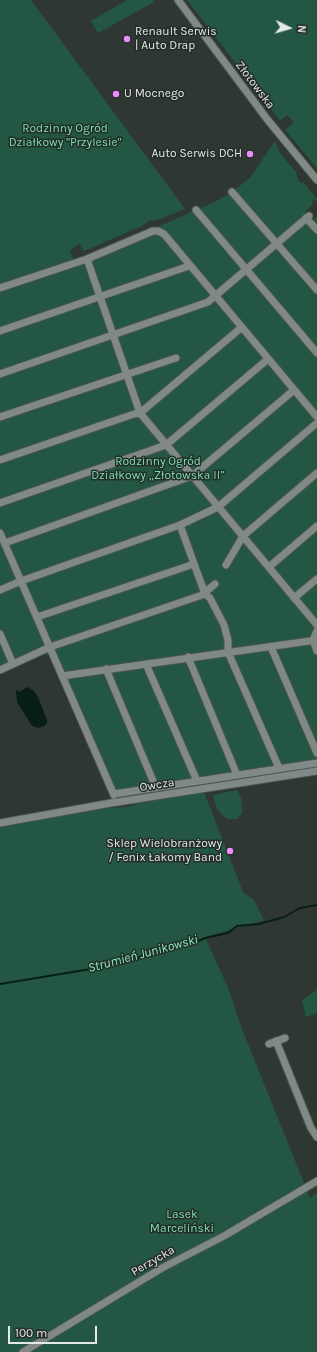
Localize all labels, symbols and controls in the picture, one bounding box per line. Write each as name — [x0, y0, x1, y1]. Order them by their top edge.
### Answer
north arrow — [269, 8, 309, 48]
place label: Renault Serwis | Auto Drap — [135, 25, 217, 53]
text: N — [295, 25, 308, 34]
marker: Renault Serwis | Auto Drap — [122, 34, 132, 44]
street label: Złotowska — [232, 58, 278, 112]
place label: U Mocnego — [124, 87, 184, 101]
marker: U Mocnego — [111, 89, 121, 99]
park label: Rodzinny Ogród Działkowy "Przylesie" — [9, 122, 121, 150]
place label: Auto Serwis DCH — [151, 147, 242, 161]
marker: Auto Serwis DCH — [245, 149, 255, 159]
park label: Rodzinny Ogród Działkowy „Złotowska II” — [91, 455, 225, 483]
street label: Owcza — [139, 775, 175, 795]
place label: Sklep Wielobranżowy / Fenix Łakomy Band — [106, 837, 222, 865]
marker: Sklep Wielobranżowy / Fenix Łakomy Band — [225, 846, 235, 856]
water label: Strumień Junikowski — [86, 932, 200, 976]
park label: Lasek Marceliński — [150, 1208, 214, 1236]
street label: Perzycka — [129, 1243, 177, 1279]
scale bar — [10, 1318, 99, 1344]
text: 100 m — [15, 1326, 47, 1340]

